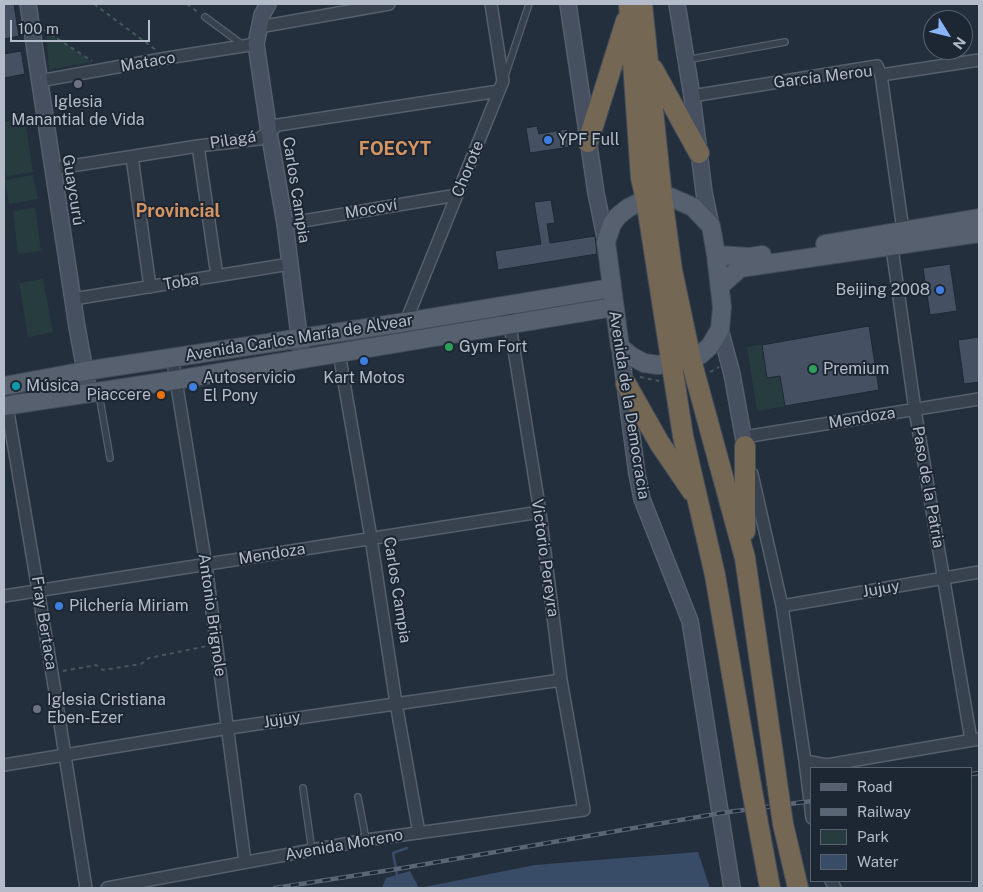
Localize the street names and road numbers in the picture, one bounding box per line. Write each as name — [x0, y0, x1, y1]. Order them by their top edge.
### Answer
street label: Mataco — [119, 48, 177, 76]
street label: García Merou — [772, 61, 874, 93]
street label: Pilagá — [209, 127, 257, 153]
street label: Carlos Campia — [278, 135, 314, 245]
street label: Chorote — [448, 138, 488, 200]
street label: Guaycurú — [58, 153, 88, 227]
street label: Mocoví — [343, 195, 399, 223]
street label: Toba — [162, 269, 200, 295]
street label: Avenida de la Democracia — [605, 309, 653, 501]
street label: Avenida Carlos María de Alvear — [184, 310, 414, 366]
street label: Mendoza — [827, 403, 897, 433]
street label: Paso de la Patria — [908, 424, 948, 550]
street label: Victorio Pereyra — [527, 498, 563, 618]
street label: Carlos Campia — [379, 535, 415, 645]
street label: Mendoza — [237, 539, 307, 569]
street label: Antonio Brignole — [194, 552, 230, 678]
street label: Fray Bertaca — [27, 575, 61, 671]
street label: Jujuy — [861, 576, 901, 602]
street label: Jujuy — [262, 708, 302, 732]
street label: Avenida Moreno — [284, 825, 404, 865]

